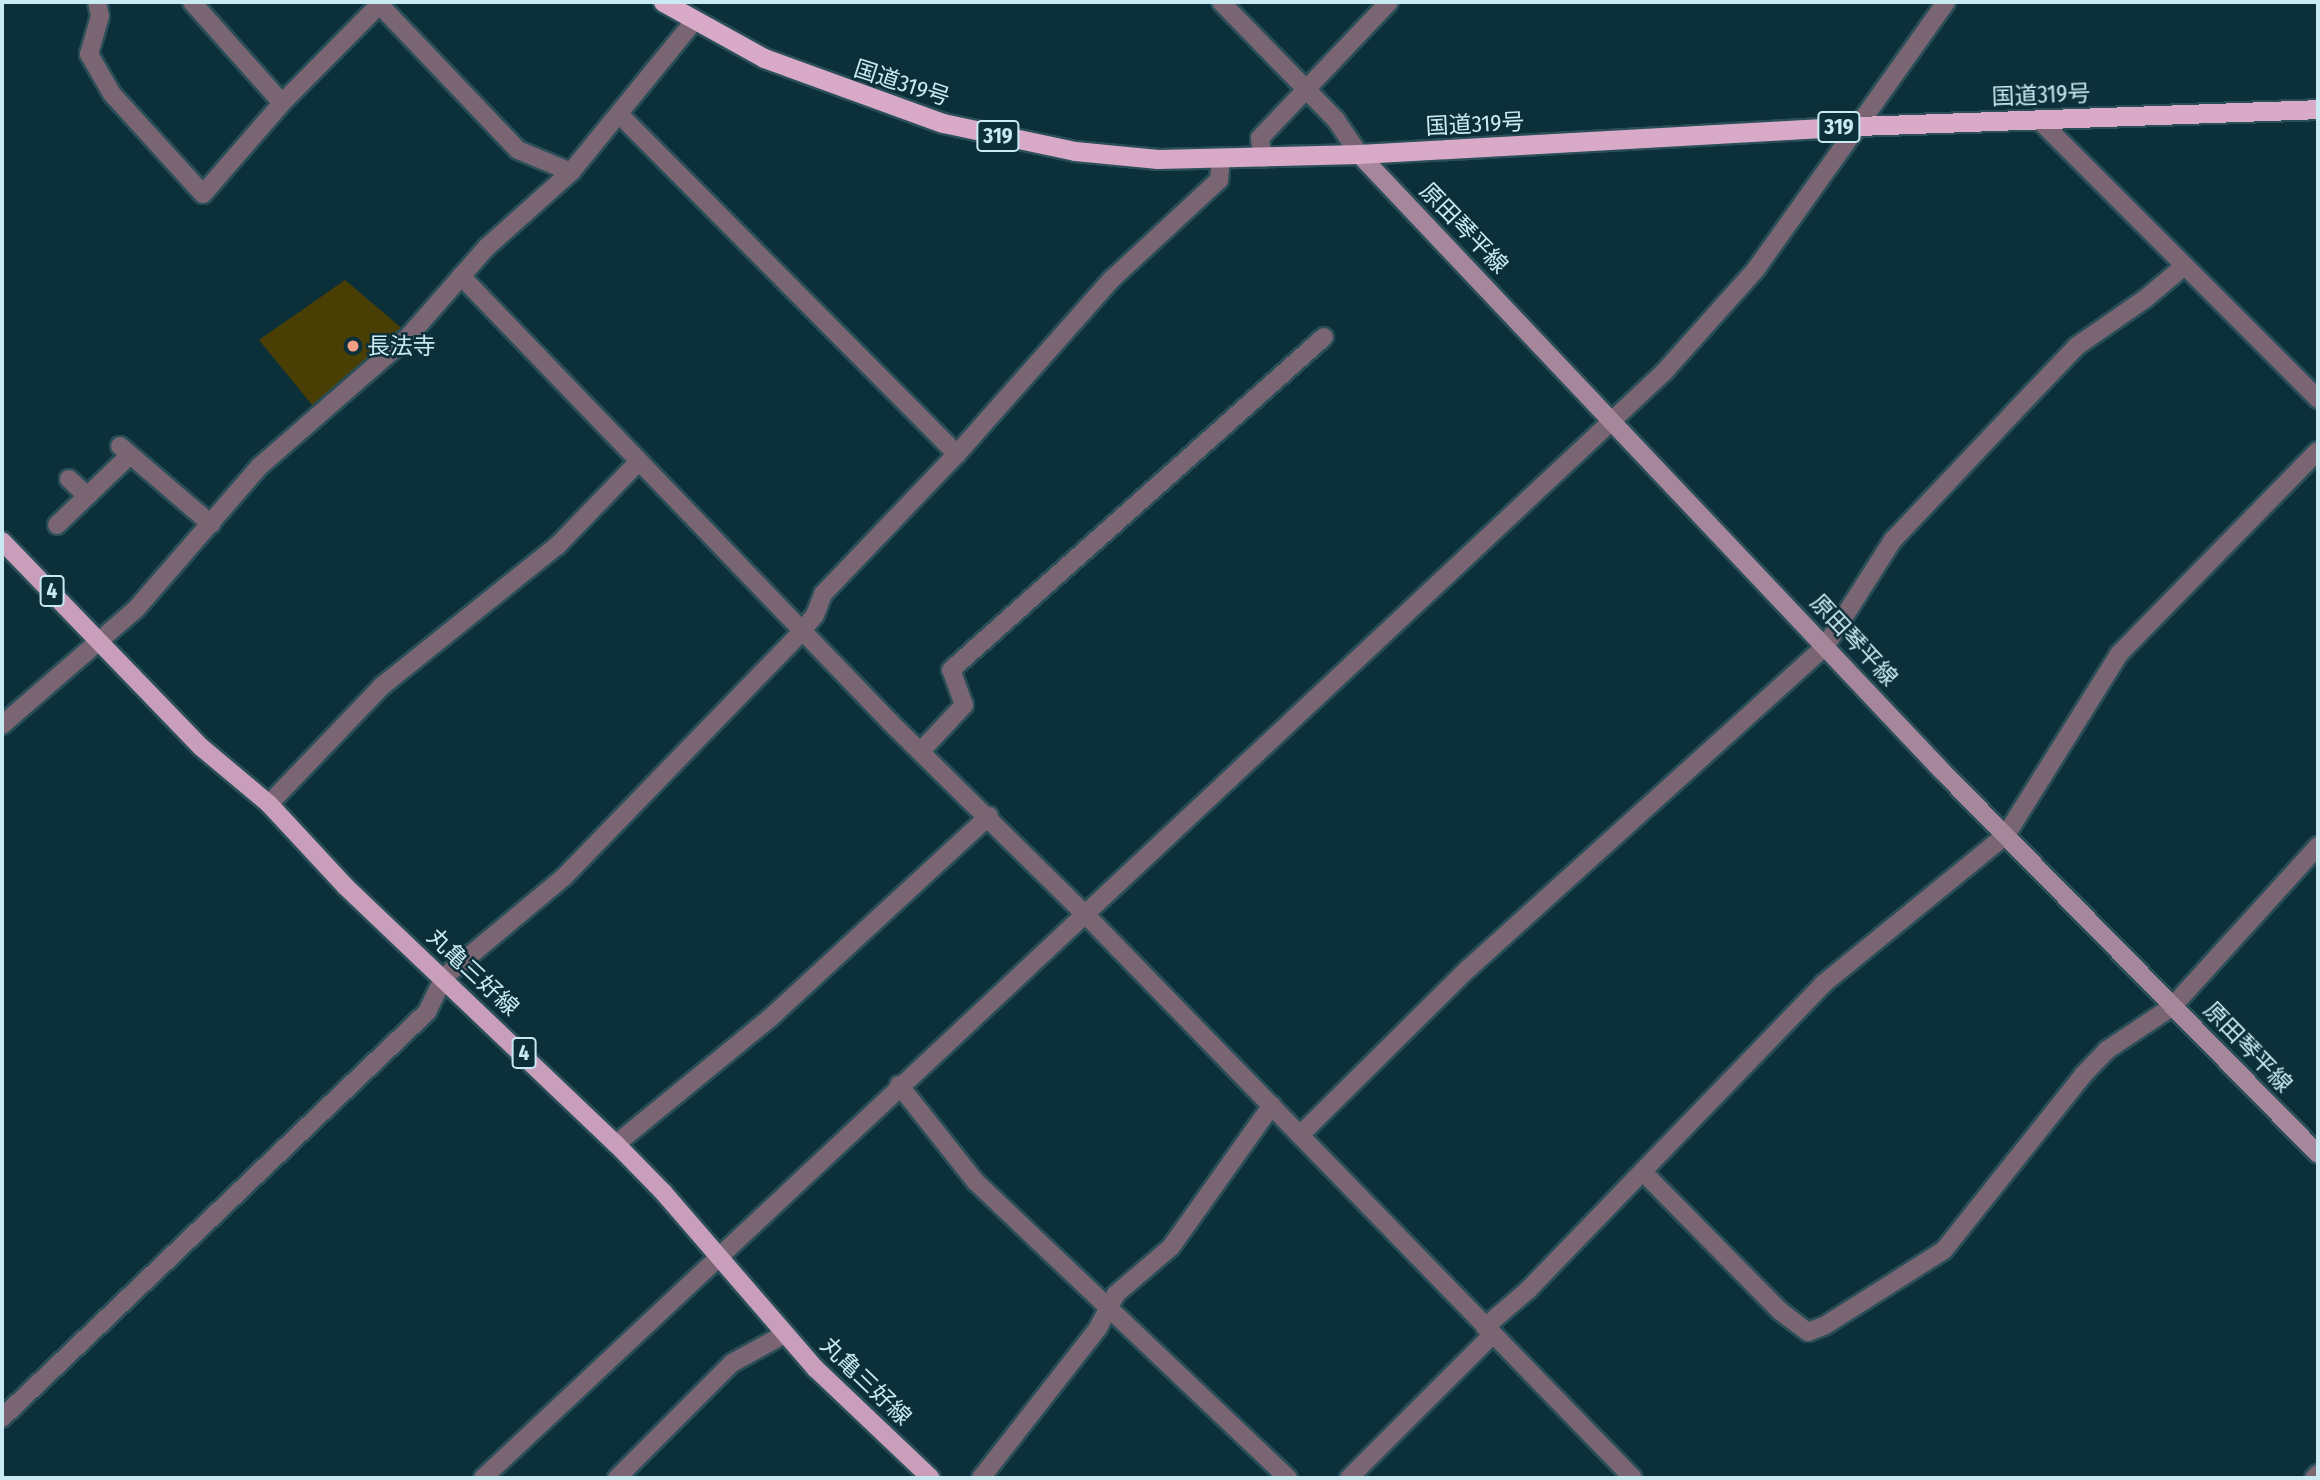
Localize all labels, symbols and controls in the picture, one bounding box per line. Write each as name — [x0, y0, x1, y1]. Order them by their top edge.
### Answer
street label: 国道319号 — [851, 55, 953, 111]
street label: 国道319号 — [1991, 79, 2091, 111]
street label: 国道319号 — [1425, 108, 1525, 140]
road number: 319 — [1816, 110, 1862, 144]
road number: 319 — [975, 118, 1021, 154]
street label: 原田琴平線 — [1414, 177, 1514, 279]
place label: 長法寺 — [367, 332, 436, 360]
marker: 長法寺 — [345, 338, 361, 354]
road number: 4 — [38, 574, 66, 608]
street label: 原田琴平線 — [1805, 589, 1903, 691]
street label: 丸亀三好線 — [422, 923, 524, 1021]
street label: 原田琴平線 — [2198, 996, 2298, 1098]
road number: 4 — [510, 1036, 538, 1070]
street label: 丸亀三好線 — [815, 1331, 917, 1431]

